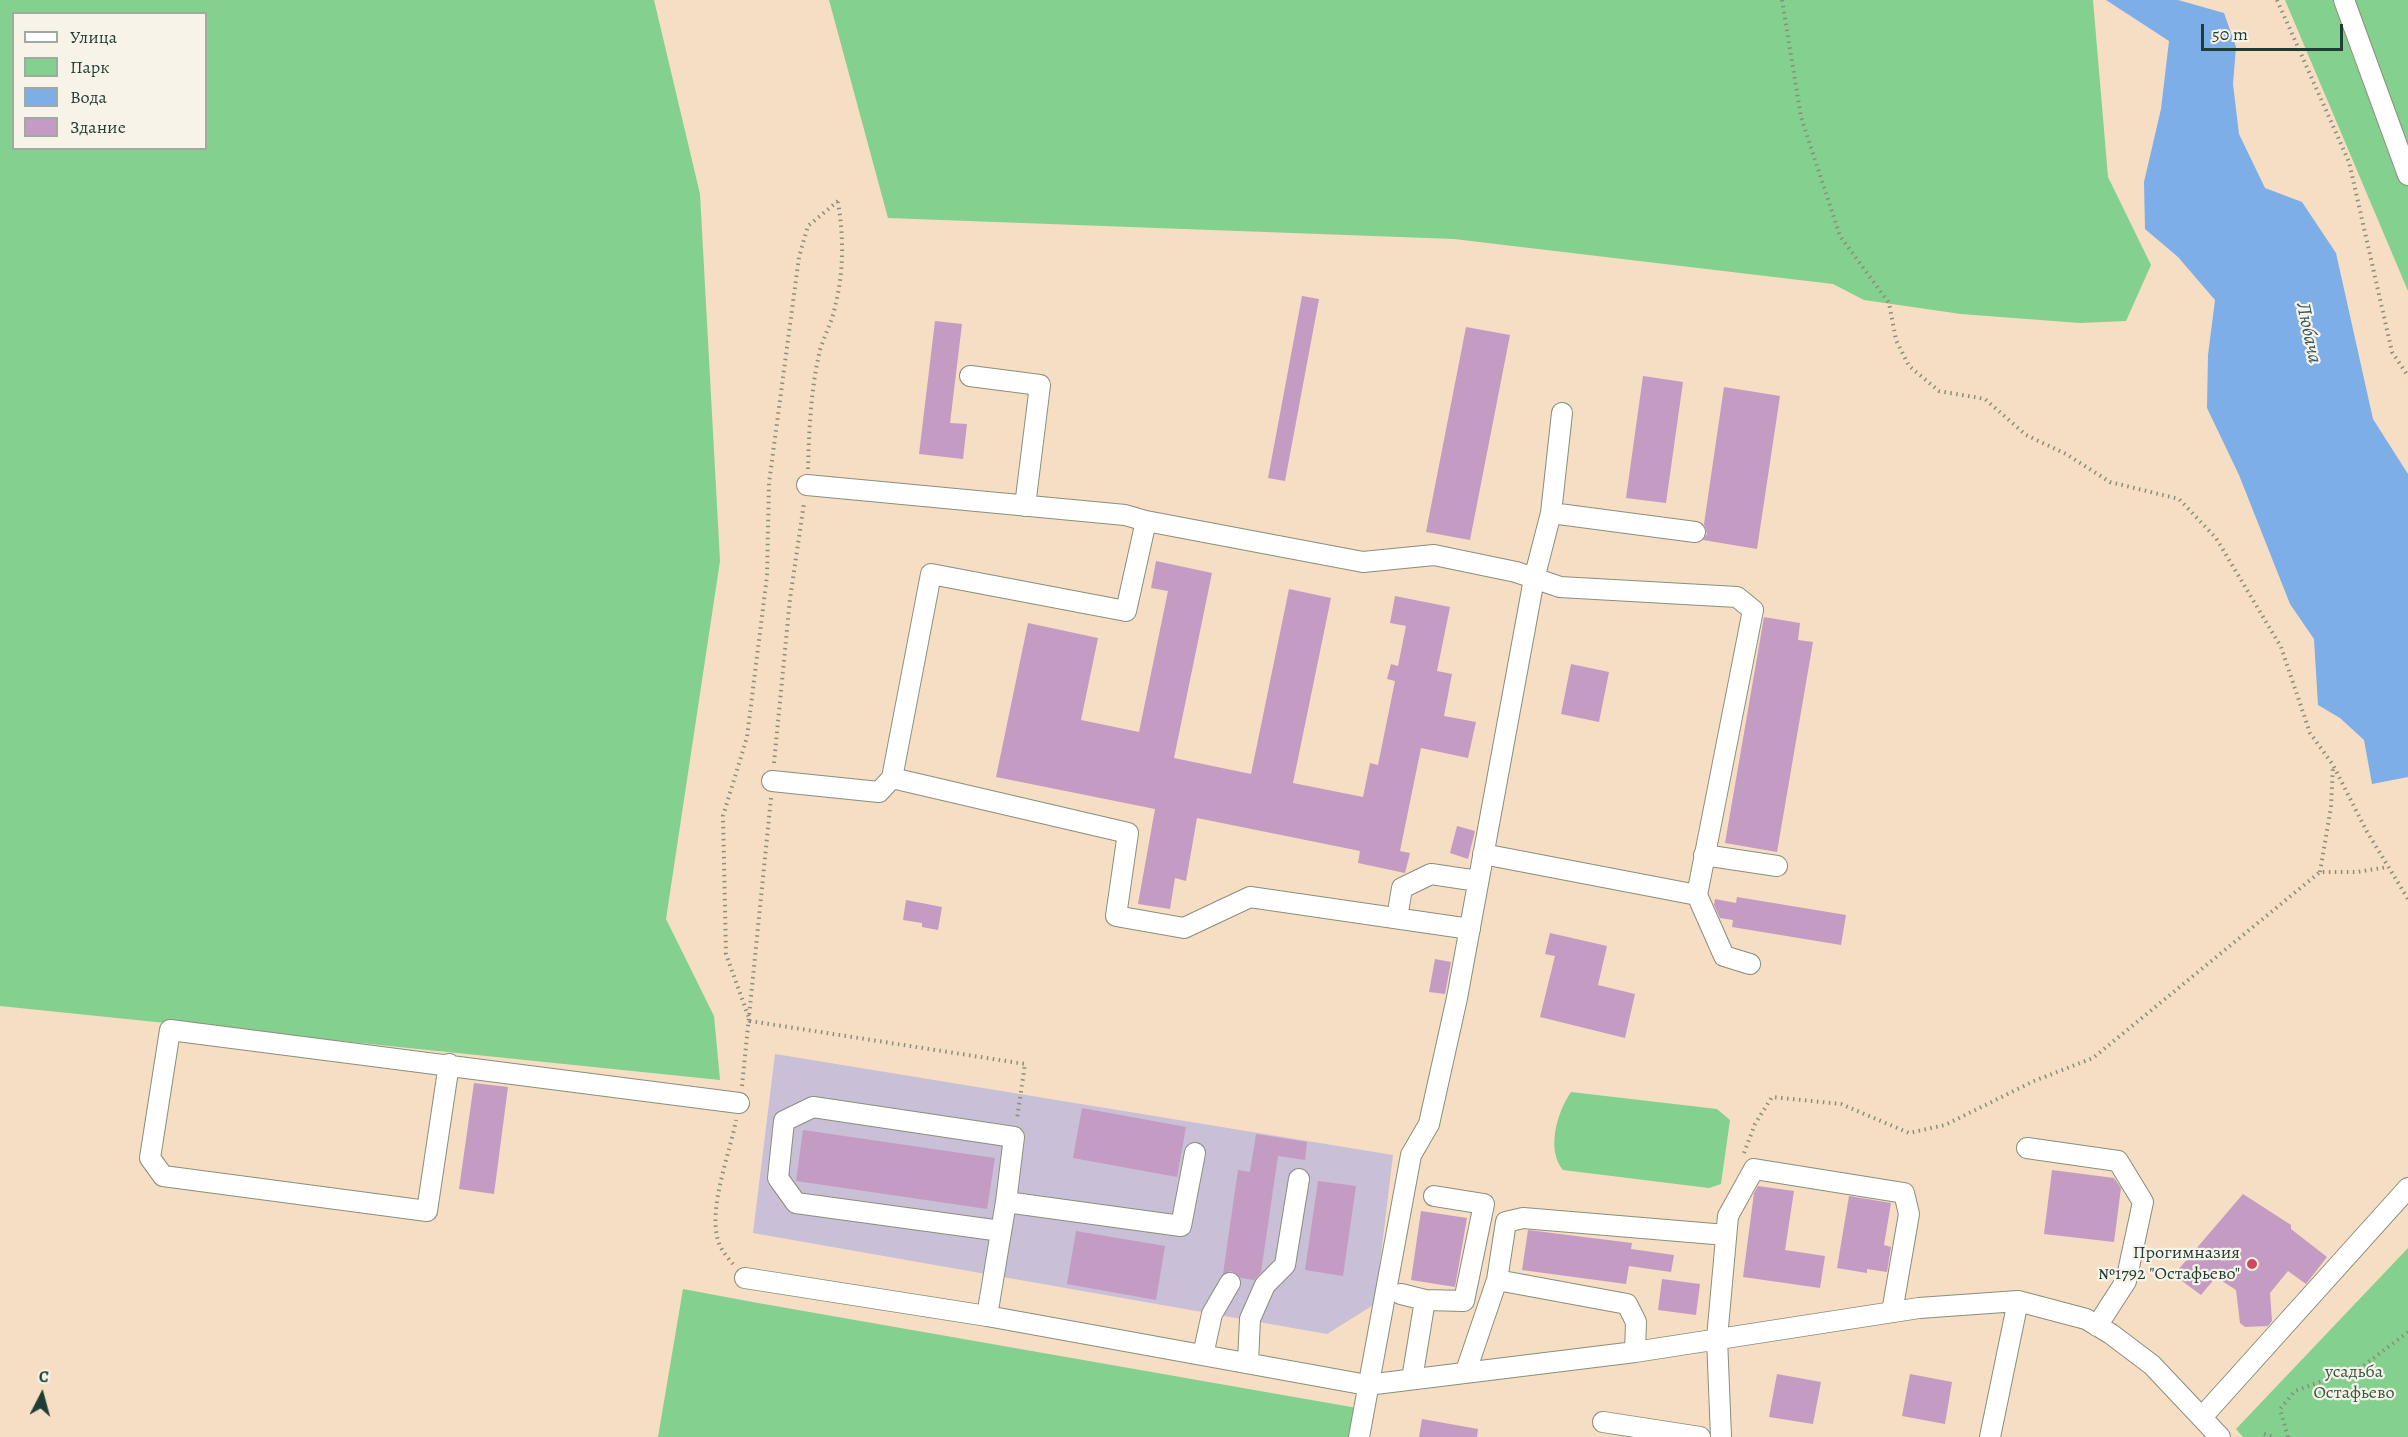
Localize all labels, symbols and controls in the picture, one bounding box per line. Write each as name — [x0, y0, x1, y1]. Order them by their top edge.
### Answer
legend — [12, 12, 207, 150]
scale bar — [2204, 12, 2346, 50]
text: 50 m — [2212, 22, 2248, 46]
text: Улица — [70, 25, 117, 49]
text: Парк — [70, 55, 110, 79]
text: Вода — [70, 85, 107, 109]
text: Здание — [70, 115, 126, 139]
water label: Любача — [2290, 300, 2326, 366]
place label: Прогимназия №1792 "Остафьево" — [2098, 1243, 2240, 1286]
marker: Прогимназия №1792 "Остафьево" — [2245, 1257, 2259, 1271]
park label: усадьба Остафьево — [2313, 1362, 2395, 1404]
north arrow — [12, 1365, 72, 1425]
text: С — [38, 1366, 50, 1389]

